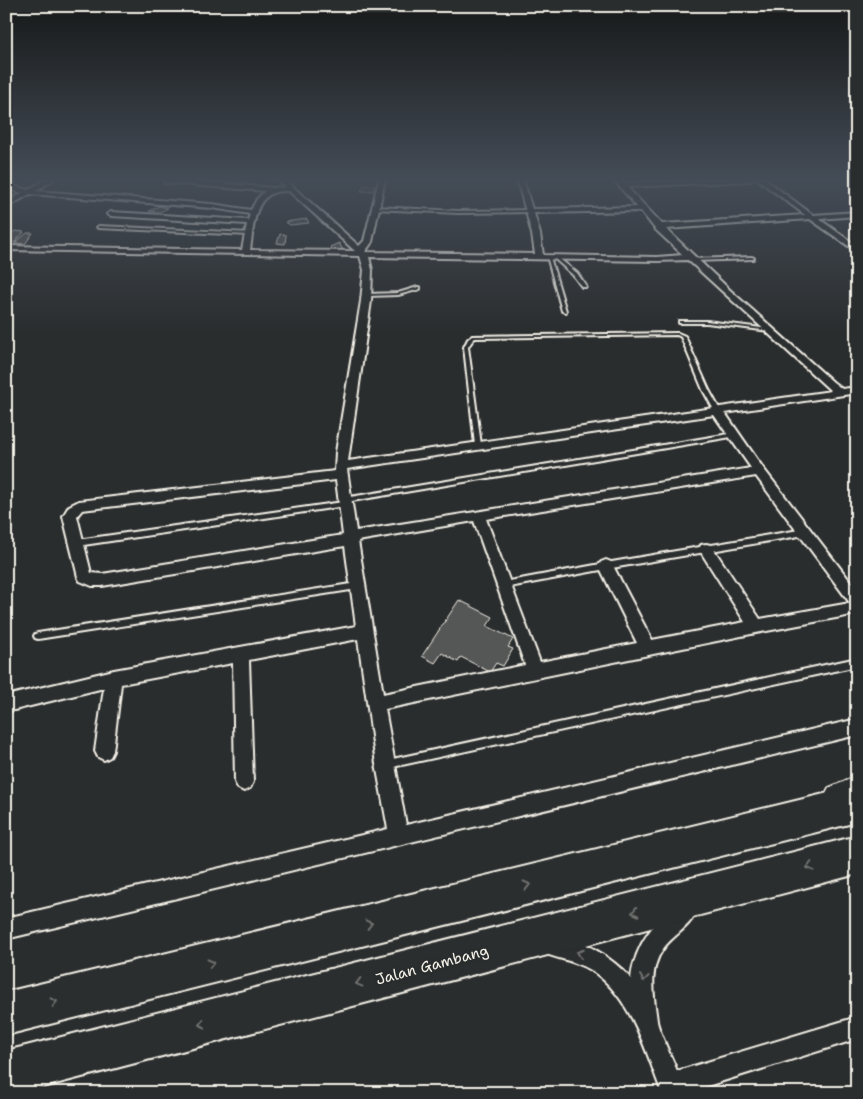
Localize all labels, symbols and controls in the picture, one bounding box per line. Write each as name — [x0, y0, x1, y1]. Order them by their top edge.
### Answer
one-way arrow — [805, 861, 814, 872]
one-way arrow — [522, 880, 531, 891]
one-way arrow — [631, 906, 640, 917]
one-way arrow — [365, 919, 374, 930]
street label: Jalan Gambang — [373, 940, 491, 990]
one-way arrow — [576, 949, 584, 959]
one-way arrow — [207, 959, 215, 969]
one-way arrow — [639, 975, 650, 983]
one-way arrow — [356, 978, 364, 988]
one-way arrow — [49, 998, 57, 1008]
one-way arrow — [198, 1018, 206, 1029]

